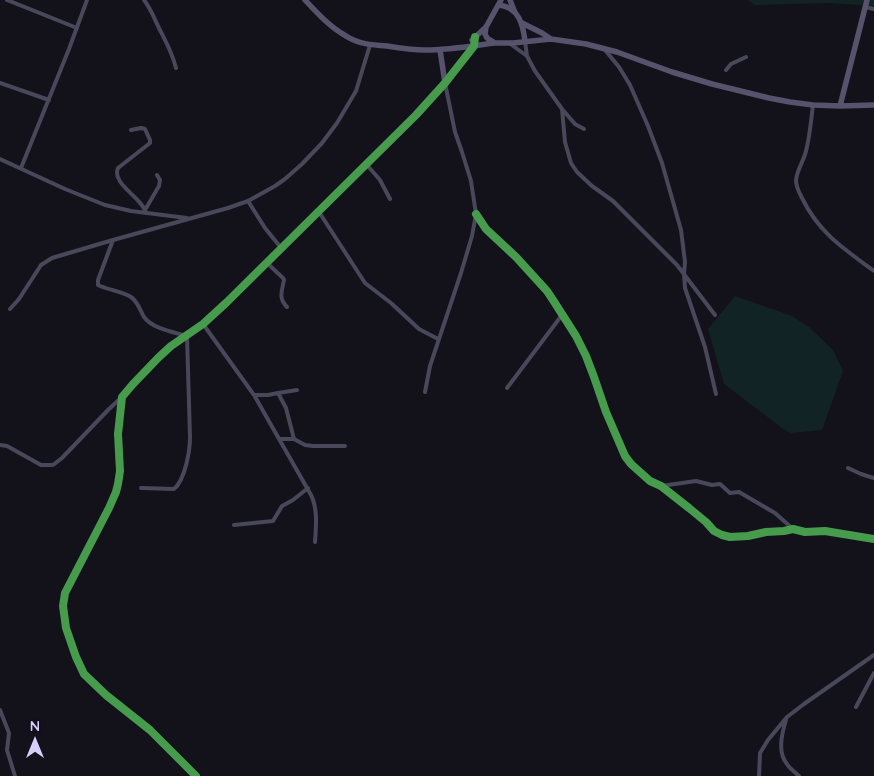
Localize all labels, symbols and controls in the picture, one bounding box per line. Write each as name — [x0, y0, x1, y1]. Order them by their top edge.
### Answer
north arrow — [10, 716, 60, 766]
text: N — [30, 717, 40, 735]

